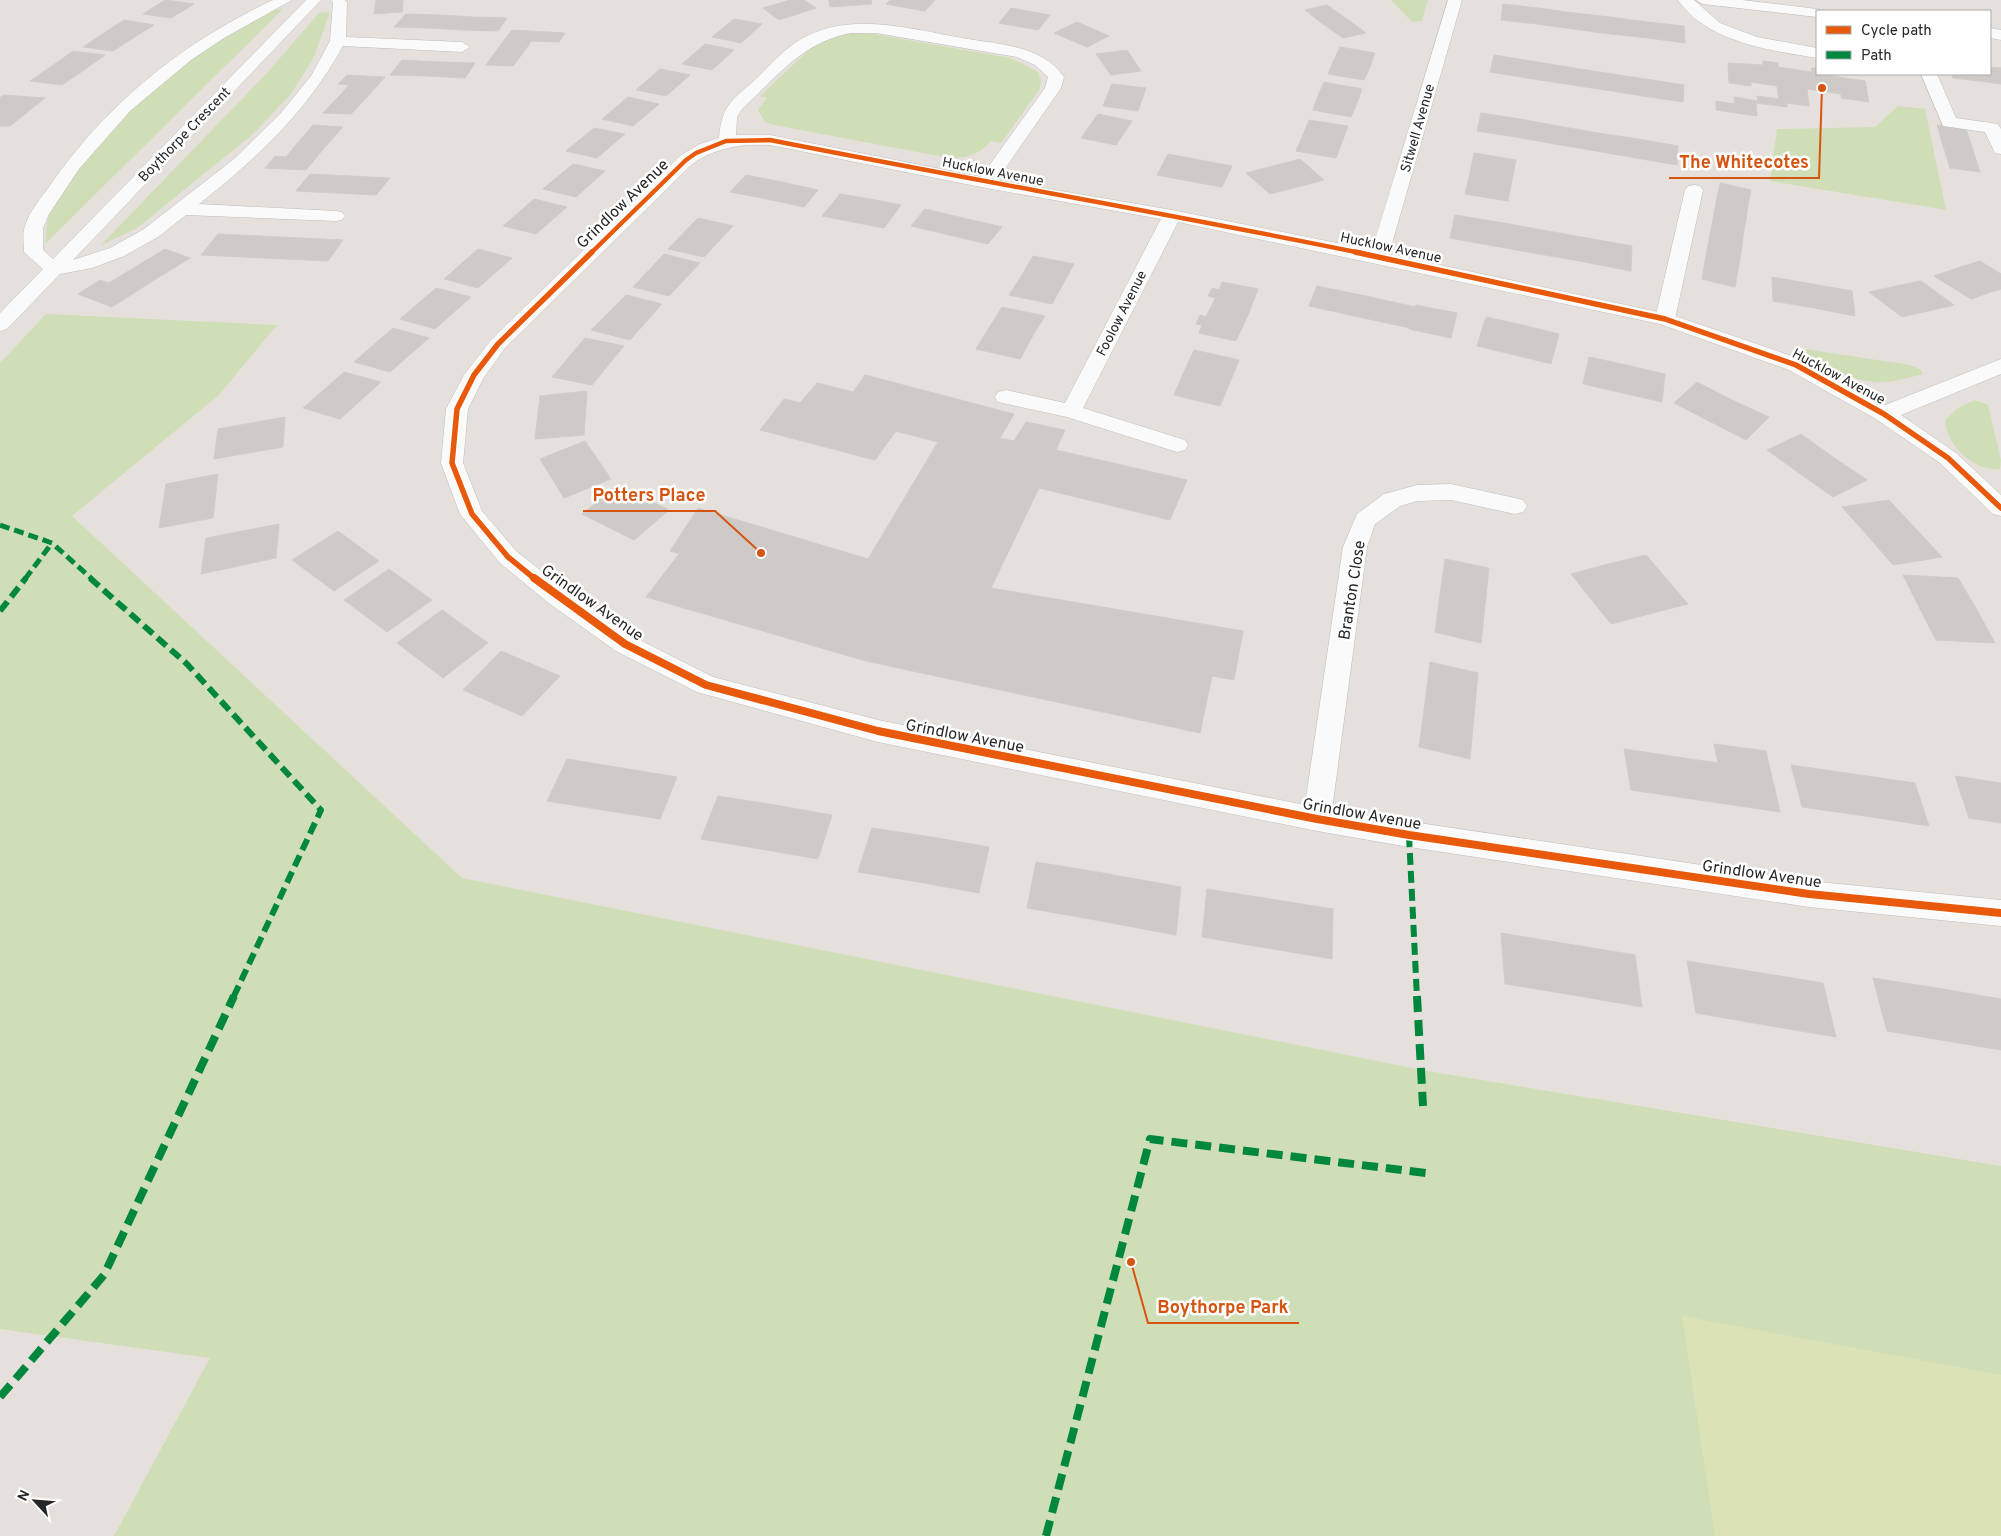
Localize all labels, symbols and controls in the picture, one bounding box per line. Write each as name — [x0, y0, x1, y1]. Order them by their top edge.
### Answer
legend — [1816, 10, 1991, 75]
text: Cycle path — [1861, 22, 1932, 41]
text: Path — [1861, 47, 1892, 66]
street label: Sitwell Avenue — [1398, 82, 1439, 175]
street label: Boythorpe Crescent — [135, 84, 235, 186]
callout: The Whitecotes — [1669, 145, 1819, 178]
text: The Whitecotes — [1679, 152, 1809, 175]
street label: Hucklow Avenue — [941, 154, 1045, 191]
street label: Grindlow Avenue — [573, 155, 674, 253]
street label: Hucklow Avenue — [1339, 229, 1443, 267]
street label: Foolow Avenue — [1094, 268, 1151, 359]
street label: Hucklow Avenue — [1789, 346, 1888, 409]
callout: Potters Place — [583, 478, 715, 511]
text: Potters Place — [593, 485, 705, 508]
street label: Branton Close — [1335, 539, 1371, 642]
street label: Grindlow Avenue — [537, 561, 647, 646]
street label: Grindlow Avenue — [904, 716, 1026, 758]
street label: Grindlow Avenue — [1301, 795, 1423, 835]
street label: Grindlow Avenue — [1701, 857, 1823, 893]
callout: Boythorpe Park — [1148, 1290, 1299, 1323]
text: Boythorpe Park — [1157, 1297, 1289, 1320]
north arrow — [10, 1476, 60, 1526]
text: N — [15, 1488, 35, 1504]

